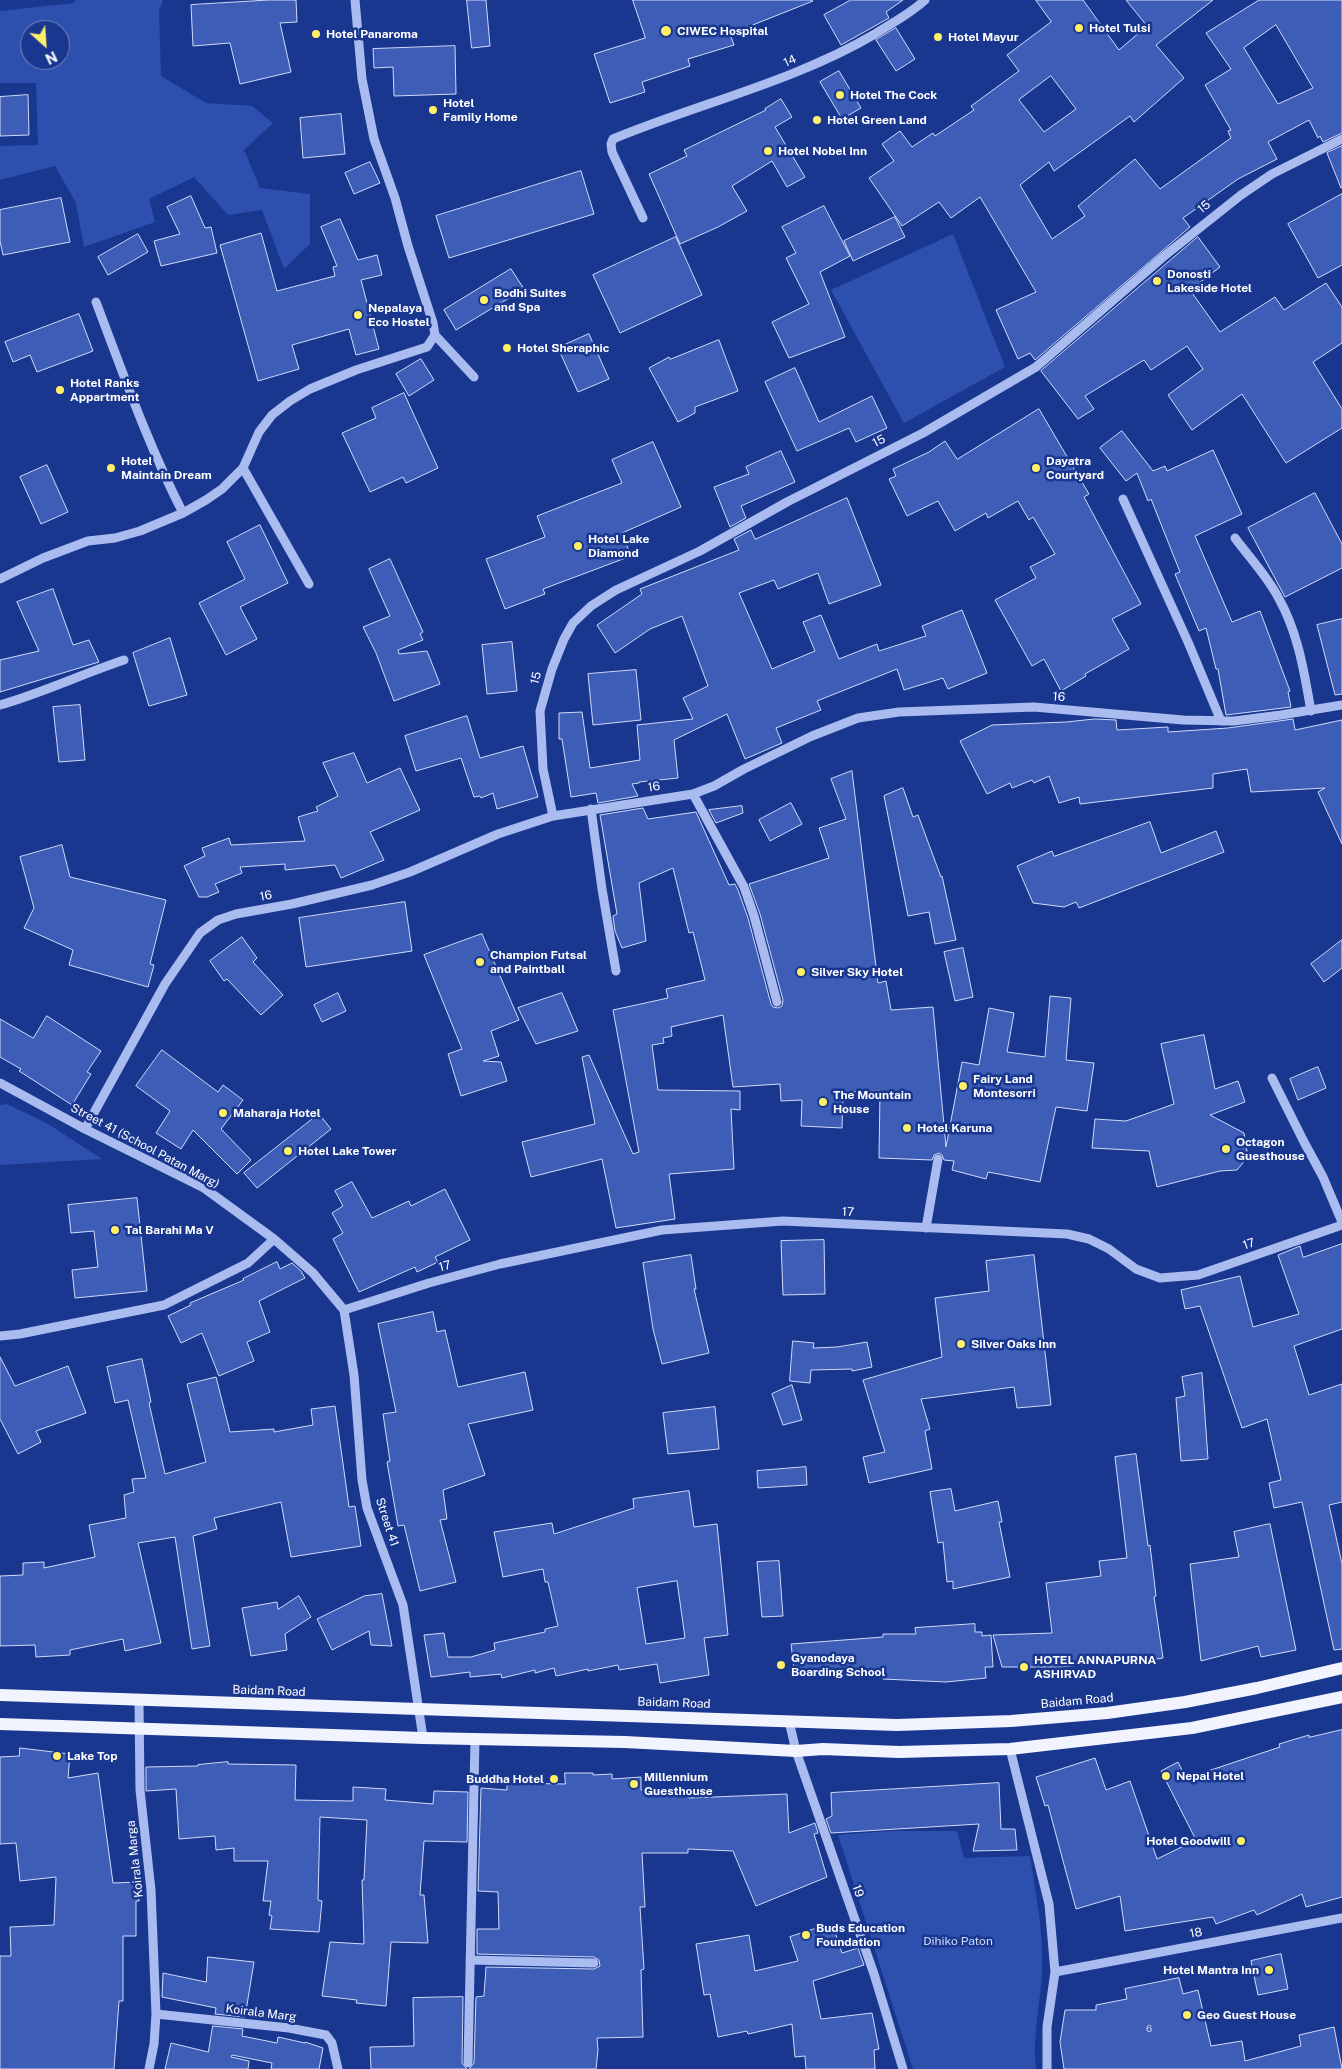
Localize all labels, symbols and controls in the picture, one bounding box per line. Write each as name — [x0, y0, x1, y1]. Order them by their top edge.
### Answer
north arrow — [20, 20, 70, 70]
place label: Hotel Tulsi — [1089, 21, 1150, 35]
marker: Hotel Tulsi — [1073, 22, 1085, 34]
marker: CIWEC Hospital — [659, 24, 673, 38]
place label: CIWEC Hospital — [677, 24, 768, 38]
place label: Hotel Panaroma — [326, 27, 418, 41]
marker: Hotel Panaroma — [310, 28, 322, 40]
place label: Hotel Mayur — [948, 30, 1019, 44]
marker: Hotel Mayur — [932, 31, 944, 43]
text: N — [43, 48, 60, 67]
street label: 14 — [781, 52, 799, 70]
place label: Hotel The Cock — [850, 88, 937, 102]
marker: Hotel The Cock — [834, 89, 846, 101]
place label: Hotel Family Home — [443, 96, 518, 124]
marker: Hotel Family Home — [427, 104, 439, 116]
place label: Hotel Green Land — [827, 113, 927, 127]
marker: Hotel Green Land — [811, 114, 823, 126]
place label: Hotel Nobel Inn — [778, 144, 867, 158]
marker: Hotel Nobel Inn — [762, 145, 774, 157]
street label: 15 — [1195, 197, 1213, 217]
place label: Donosti Lakeside Hotel — [1167, 267, 1252, 295]
marker: Donosti Lakeside Hotel — [1151, 275, 1163, 287]
place label: Bodhi Suites and Spa — [494, 286, 566, 314]
marker: Bodhi Suites and Spa — [478, 294, 490, 306]
place label: Nepalaya Eco Hostel — [368, 301, 430, 329]
marker: Nepalaya Eco Hostel — [352, 309, 364, 321]
place label: Hotel Sheraphic — [517, 341, 609, 355]
marker: Hotel Sheraphic — [501, 342, 513, 354]
place label: Hotel Ranks Appartment — [70, 376, 139, 404]
marker: Hotel Ranks Appartment — [54, 384, 66, 396]
street label: 15 — [870, 432, 888, 450]
place label: Hotel Maintain Dream — [121, 454, 212, 482]
place label: Dayatra Courtyard — [1046, 454, 1104, 482]
marker: Hotel Maintain Dream — [105, 462, 117, 474]
marker: Dayatra Courtyard — [1030, 462, 1042, 474]
place label: Hotel Lake Diamond — [588, 532, 649, 560]
marker: Hotel Lake Diamond — [572, 540, 584, 552]
street label: 15 — [527, 670, 545, 686]
street label: 16 — [1052, 689, 1066, 705]
street label: 16 — [647, 779, 661, 795]
street label: 16 — [259, 888, 273, 904]
place label: Champion Futsal and Paintball — [490, 948, 587, 976]
marker: Champion Futsal and Paintball — [474, 956, 486, 968]
place label: Silver Sky Hotel — [811, 965, 903, 979]
marker: Silver Sky Hotel — [795, 966, 807, 978]
place label: Fairy Land Montesorri — [973, 1072, 1036, 1100]
marker: Fairy Land Montesorri — [957, 1080, 969, 1092]
place label: The Mountain House — [833, 1088, 911, 1116]
marker: The Mountain House — [817, 1096, 829, 1108]
street label: Street 41 (School Patan Marg) — [68, 1101, 222, 1191]
place label: Maharaja Hotel — [233, 1106, 321, 1120]
marker: Maharaja Hotel — [217, 1107, 229, 1119]
place label: Hotel Karuna — [917, 1121, 992, 1135]
marker: Hotel Karuna — [901, 1122, 913, 1134]
place label: Octagon Guesthouse — [1236, 1135, 1305, 1163]
marker: Octagon Guesthouse — [1220, 1143, 1232, 1155]
place label: Hotel Lake Tower — [298, 1144, 396, 1158]
marker: Hotel Lake Tower — [282, 1145, 294, 1157]
street label: 17 — [842, 1204, 854, 1220]
place label: Tal Barahi Ma V — [125, 1223, 214, 1237]
marker: Tal Barahi Ma V — [109, 1224, 121, 1236]
street label: 17 — [1241, 1235, 1257, 1253]
street label: 17 — [437, 1257, 453, 1275]
place label: Silver Oaks Inn — [971, 1337, 1056, 1351]
marker: Silver Oaks Inn — [955, 1338, 967, 1350]
street label: Street 41 — [372, 1496, 402, 1548]
place label: Gyanodaya Boarding School — [791, 1651, 885, 1679]
place label: HOTEL ANNAPURNA ASHIRVAD — [1034, 1653, 1156, 1681]
marker: Gyanodaya Boarding School — [775, 1659, 787, 1671]
marker: HOTEL ANNAPURNA ASHIRVAD — [1018, 1661, 1030, 1673]
street label: Baidam Road — [232, 1683, 306, 1699]
street label: Baidam Road — [1040, 1691, 1114, 1711]
street label: Baidam Road — [637, 1695, 711, 1711]
place label: Lake Top — [67, 1749, 118, 1763]
marker: Lake Top — [51, 1750, 63, 1762]
place label: Nepal Hotel — [1176, 1769, 1244, 1783]
place label: Millennium Guesthouse — [644, 1770, 713, 1798]
marker: Nepal Hotel — [1160, 1770, 1172, 1782]
place label: Buddha Hotel — [466, 1772, 544, 1786]
marker: Buddha Hotel — [548, 1773, 560, 1785]
marker: Millennium Guesthouse — [628, 1778, 640, 1790]
street label: Koirala Marga — [124, 1820, 146, 1898]
place label: Hotel Goodwill — [1146, 1834, 1231, 1848]
marker: Hotel Goodwill — [1235, 1835, 1247, 1847]
street label: 19 — [849, 1883, 867, 1899]
place label: Buds Education Foundation — [816, 1921, 905, 1949]
street label: 18 — [1188, 1925, 1204, 1941]
marker: Buds Education Foundation — [800, 1929, 812, 1941]
park label: Dihiko Paton — [923, 1934, 993, 1948]
place label: Hotel Mantra Inn — [1163, 1963, 1259, 1977]
marker: Hotel Mantra Inn — [1263, 1964, 1275, 1976]
street label: Koirala Marg — [225, 2002, 297, 2024]
place label: Geo Guest House — [1197, 2008, 1296, 2022]
marker: Geo Guest House — [1181, 2009, 1193, 2021]
house number: 6 — [1146, 2023, 1152, 2035]

